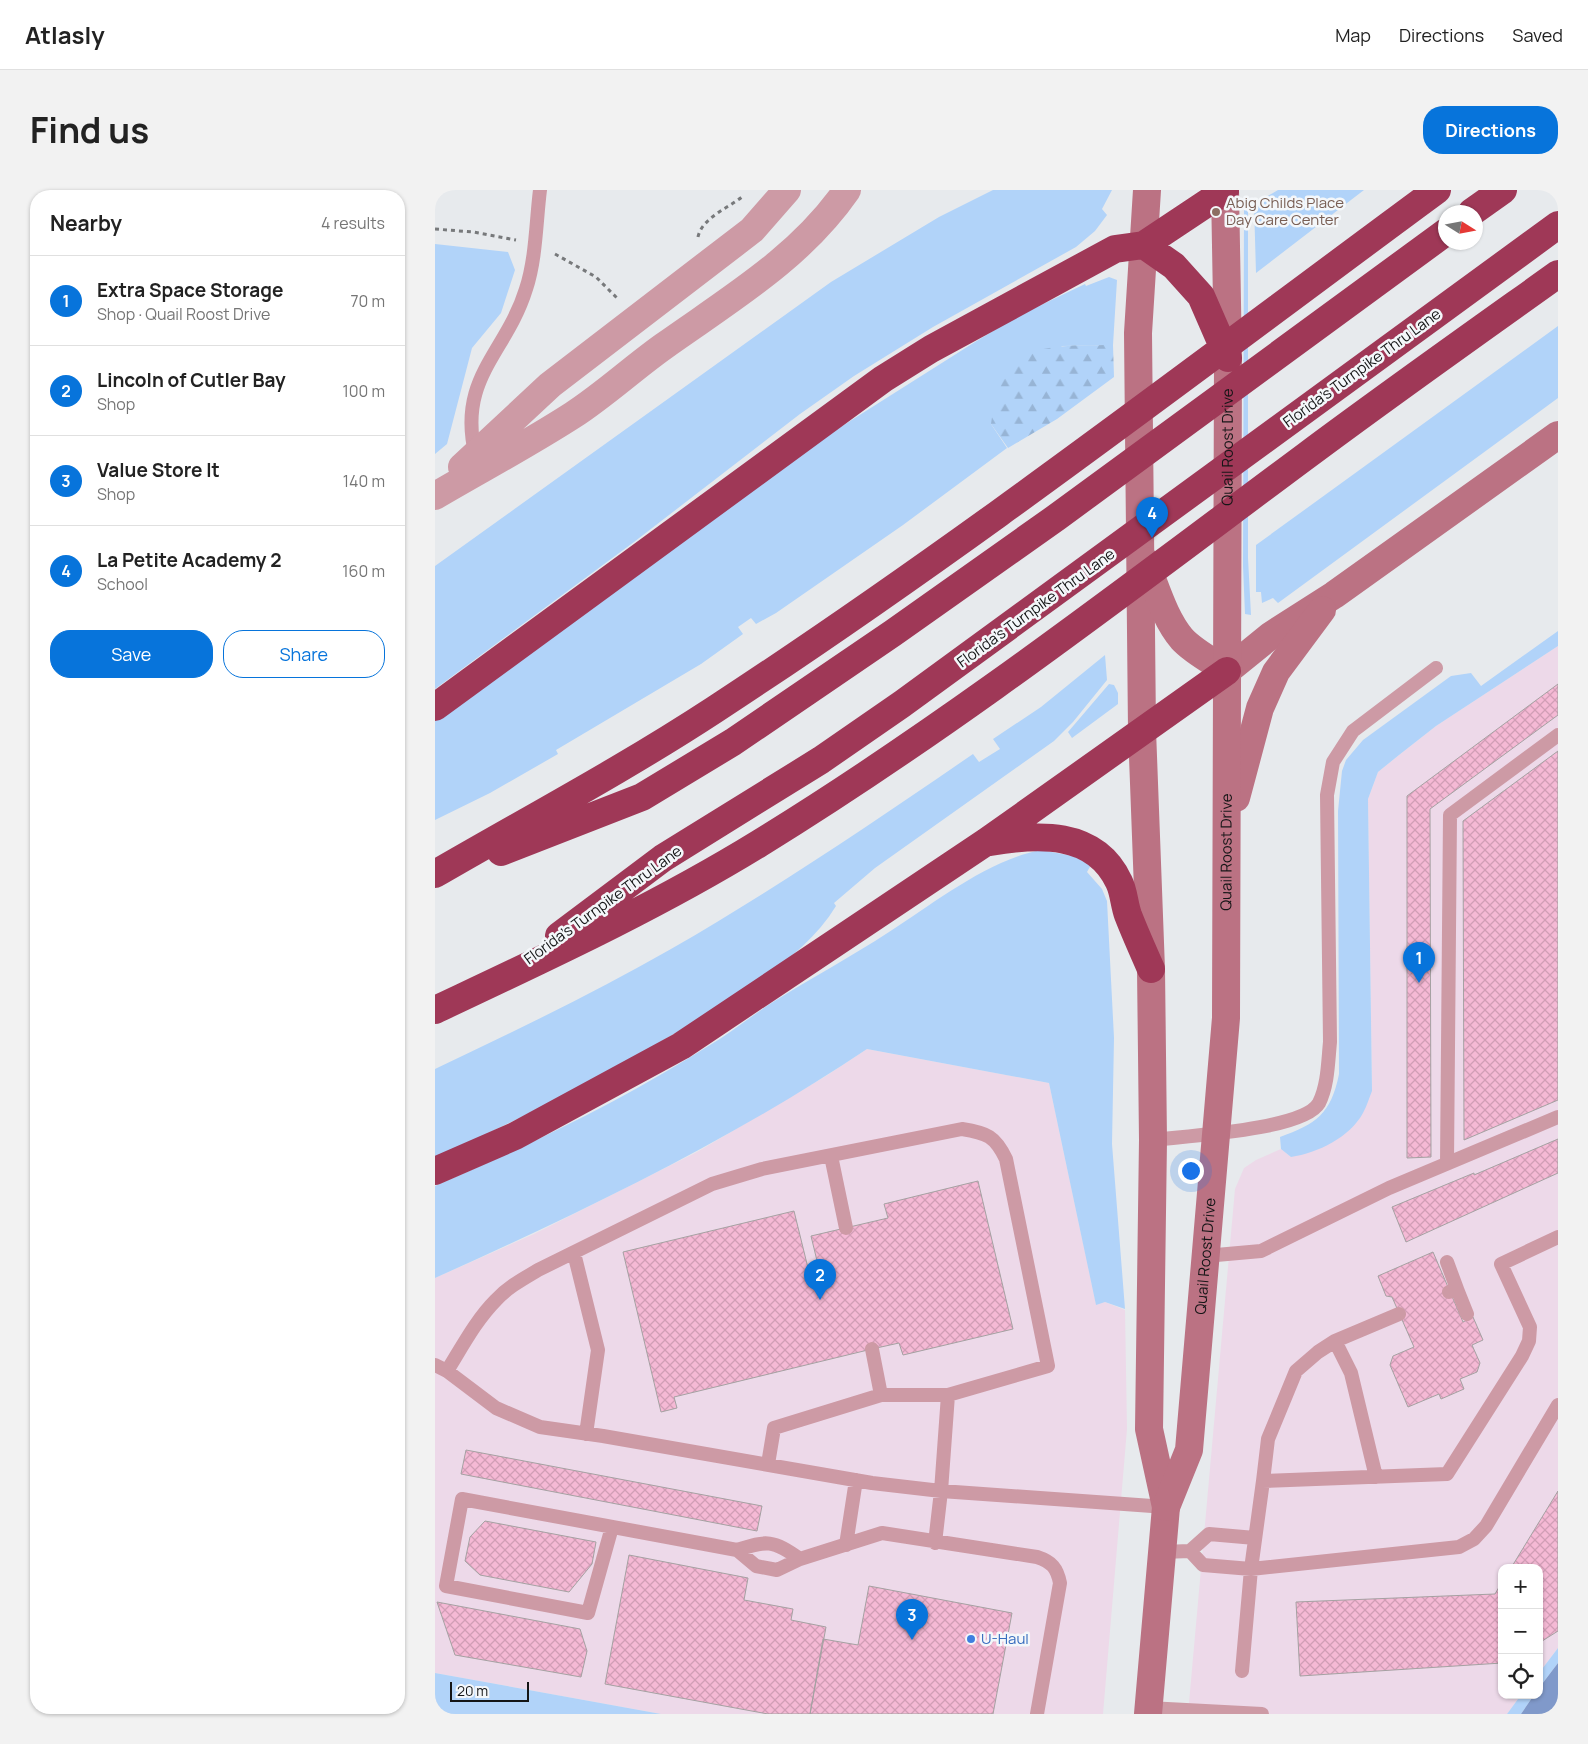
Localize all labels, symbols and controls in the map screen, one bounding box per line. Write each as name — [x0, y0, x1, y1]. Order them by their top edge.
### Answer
text: Atlasly — [25, 18, 105, 51]
text: Map — [1335, 23, 1371, 47]
text: Directions — [1399, 23, 1484, 47]
text: Saved — [1512, 23, 1563, 47]
text: Find us — [30, 106, 149, 154]
button: Directions — [1423, 106, 1558, 154]
place label: Abig Childs Place Day Care Center — [1226, 192, 1344, 230]
north arrow — [1438, 205, 1483, 250]
marker: Abig Childs Place Day Care Center — [1210, 206, 1222, 218]
text: Nearby — [50, 209, 122, 237]
text: 4 results — [321, 212, 385, 234]
text: Extra Space Storage — [97, 277, 283, 303]
text: 1 — [62, 290, 70, 312]
text: 70 m — [350, 290, 385, 312]
text: Shop · Quail Roost Drive — [97, 303, 270, 325]
street label: Florida's Turnpike Thru Lane — [1279, 303, 1445, 432]
text: Lincoln of Cutler Bay — [97, 367, 286, 393]
text: 2 — [61, 380, 71, 402]
text: 100 m — [342, 380, 385, 402]
street label: Quail Roost Drive — [1217, 388, 1238, 506]
text: Shop — [97, 393, 135, 415]
text: Value Store It — [97, 457, 220, 483]
text: 3 — [61, 470, 71, 492]
text: 140 m — [343, 470, 385, 492]
text: Shop — [97, 483, 135, 505]
pin: 4 — [1136, 497, 1168, 538]
street label: Florida's Turnpike Thru Lane — [953, 543, 1119, 672]
text: La Petite Academy 2 — [97, 547, 282, 573]
text: 4 — [61, 560, 71, 582]
text: 160 m — [342, 560, 385, 582]
text: School — [97, 573, 148, 595]
button: Save — [50, 630, 213, 678]
button: Share — [223, 630, 385, 678]
street label: Quail Roost Drive — [1215, 793, 1237, 911]
street label: Florida's Turnpike Thru Lane — [520, 840, 686, 969]
pin: 1 — [1403, 942, 1435, 983]
your location — [1178, 1158, 1204, 1184]
street label: Quail Roost Drive — [1190, 1197, 1221, 1315]
pin: 2 — [804, 1259, 836, 1300]
map controls — [1498, 1564, 1543, 1699]
button: + — [1498, 1564, 1543, 1609]
pin: 3 — [896, 1599, 928, 1640]
button: − — [1498, 1609, 1543, 1654]
place label: U-Haul — [981, 1628, 1029, 1649]
marker: U-Haul — [965, 1633, 977, 1645]
button: locate — [1498, 1654, 1543, 1699]
scale bar — [450, 1679, 529, 1702]
text: 20 m — [457, 1681, 488, 1700]

